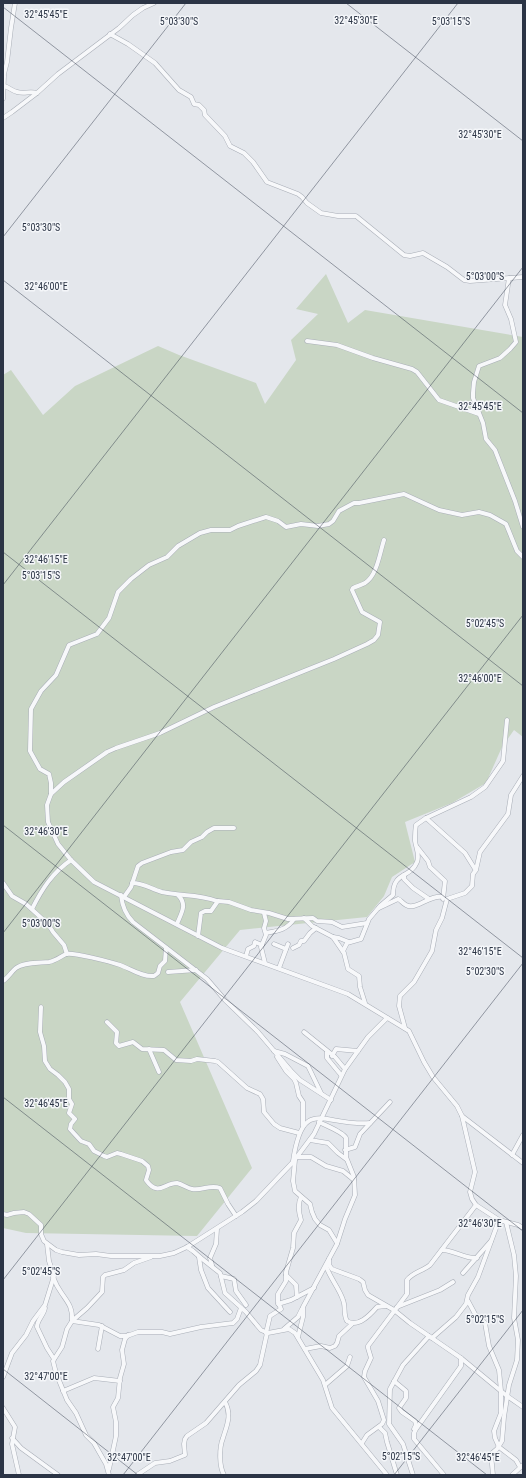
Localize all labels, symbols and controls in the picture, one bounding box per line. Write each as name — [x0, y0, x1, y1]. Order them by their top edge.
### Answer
text: 32°45'45"E — [24, 9, 68, 20]
text: 32°45'30"E — [334, 15, 378, 26]
text: 5°03'30"S — [160, 16, 198, 27]
text: 5°03'15"S — [432, 16, 470, 27]
text: 32°45'30"E — [458, 129, 502, 140]
text: 5°03'30"S — [22, 222, 60, 233]
text: 5°03'00"S — [466, 271, 504, 282]
text: 32°46'00"E — [24, 281, 68, 292]
text: 32°45'45"E — [458, 401, 502, 412]
text: 32°46'15"E — [24, 554, 68, 565]
text: 5°03'15"S — [22, 570, 60, 581]
text: 5°02'45"S — [466, 618, 504, 629]
text: 32°46'00"E — [458, 673, 502, 684]
text: 32°46'30"E — [24, 826, 68, 837]
text: 5°03'00"S — [22, 918, 60, 929]
text: 32°46'15"E — [458, 946, 502, 957]
text: 5°02'30"S — [466, 966, 504, 977]
text: 32°46'45"E — [24, 1098, 68, 1109]
text: 32°46'30"E — [458, 1218, 502, 1229]
text: 5°02'45"S — [22, 1266, 60, 1277]
text: 5°02'15"S — [466, 1314, 504, 1325]
text: 32°47'00"E — [24, 1371, 68, 1382]
text: 5°02'15"S — [382, 1451, 420, 1462]
text: 32°47'00"E — [107, 1452, 151, 1463]
text: 32°46'45"E — [456, 1452, 500, 1463]

